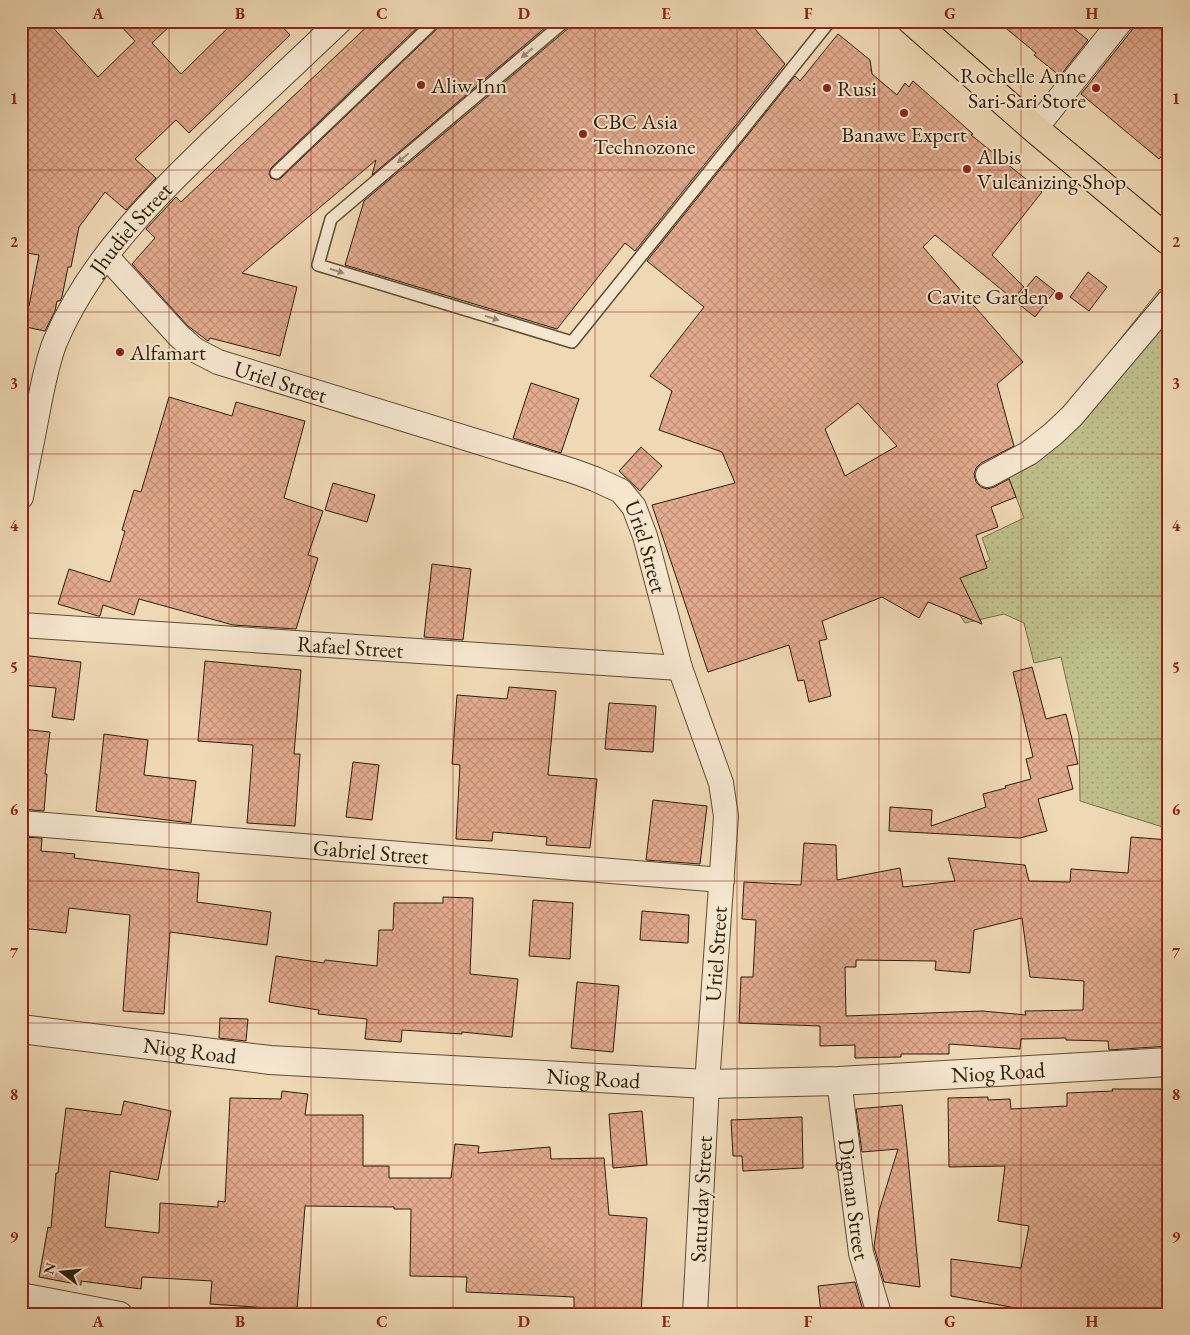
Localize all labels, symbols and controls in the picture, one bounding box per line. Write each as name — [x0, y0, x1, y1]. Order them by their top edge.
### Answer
text: A — [91, 3, 104, 24]
text: B — [235, 3, 245, 24]
text: C — [376, 3, 388, 24]
text: D — [518, 3, 530, 24]
text: E — [661, 3, 671, 24]
text: F — [804, 3, 813, 24]
text: G — [944, 3, 956, 24]
text: H — [1086, 3, 1099, 24]
one-way arrow — [521, 47, 534, 58]
place label: Rochelle Anne Sari-Sari Store — [960, 61, 1086, 115]
place label: Aliw Inn — [430, 71, 507, 100]
place label: Rusi — [837, 74, 877, 103]
marker: Aliw Inn — [415, 79, 427, 91]
marker: Rusi — [821, 82, 833, 94]
marker: Rochelle Anne Sari-Sari Store — [1090, 82, 1102, 94]
text: 1 — [10, 88, 18, 109]
text: 1 — [1172, 88, 1180, 109]
place label: CBC Asia Technozone — [593, 107, 696, 161]
marker: Banawe Expert — [898, 107, 910, 119]
place label: Banawe Expert — [841, 120, 967, 149]
marker: CBC Asia Technozone — [577, 128, 589, 140]
place label: Albis Vulcanizing Shop — [976, 142, 1126, 196]
one-way arrow — [397, 152, 410, 163]
marker: Albis Vulcanizing Shop — [961, 163, 973, 175]
street label: Jhudiel Street — [81, 175, 178, 282]
text: 2 — [10, 231, 19, 252]
text: 2 — [1172, 231, 1181, 252]
one-way arrow — [330, 267, 345, 275]
place label: Cavite Garden — [927, 282, 1049, 311]
marker: Cavite Garden — [1053, 290, 1065, 302]
one-way arrow — [485, 314, 500, 322]
place label: Alfamart — [129, 338, 206, 367]
marker: Alfamart — [114, 346, 126, 358]
street label: Uriel Street — [231, 353, 331, 409]
text: 3 — [10, 373, 18, 394]
text: 3 — [1172, 373, 1180, 394]
street label: Uriel Street — [618, 496, 674, 596]
text: 4 — [10, 515, 19, 536]
text: 4 — [1172, 515, 1181, 536]
street label: Rafael Street — [296, 629, 404, 664]
text: 5 — [10, 657, 18, 678]
text: 5 — [1172, 657, 1180, 678]
text: 6 — [10, 799, 19, 820]
text: 6 — [1172, 799, 1181, 820]
street label: Gabriel Street — [312, 832, 430, 871]
street label: Uriel Street — [698, 905, 734, 1003]
text: 7 — [10, 942, 19, 963]
text: 7 — [1172, 942, 1181, 963]
street label: Niog Road — [141, 1030, 239, 1070]
street label: Niog Road — [950, 1055, 1047, 1089]
street label: Niog Road — [546, 1061, 642, 1095]
text: 8 — [10, 1084, 18, 1105]
text: 8 — [1172, 1084, 1180, 1105]
street label: Saturday Street — [683, 1135, 719, 1263]
street label: Digman Street — [832, 1137, 877, 1263]
text: 9 — [10, 1226, 19, 1247]
text: 9 — [1172, 1226, 1181, 1247]
north arrow — [38, 1248, 88, 1298]
text: N — [39, 1260, 60, 1276]
text: A — [91, 1311, 104, 1332]
text: B — [235, 1311, 245, 1332]
text: C — [376, 1311, 388, 1332]
text: D — [518, 1311, 530, 1332]
text: E — [661, 1311, 671, 1332]
text: F — [804, 1311, 813, 1332]
text: G — [944, 1311, 956, 1332]
text: H — [1086, 1311, 1099, 1332]

